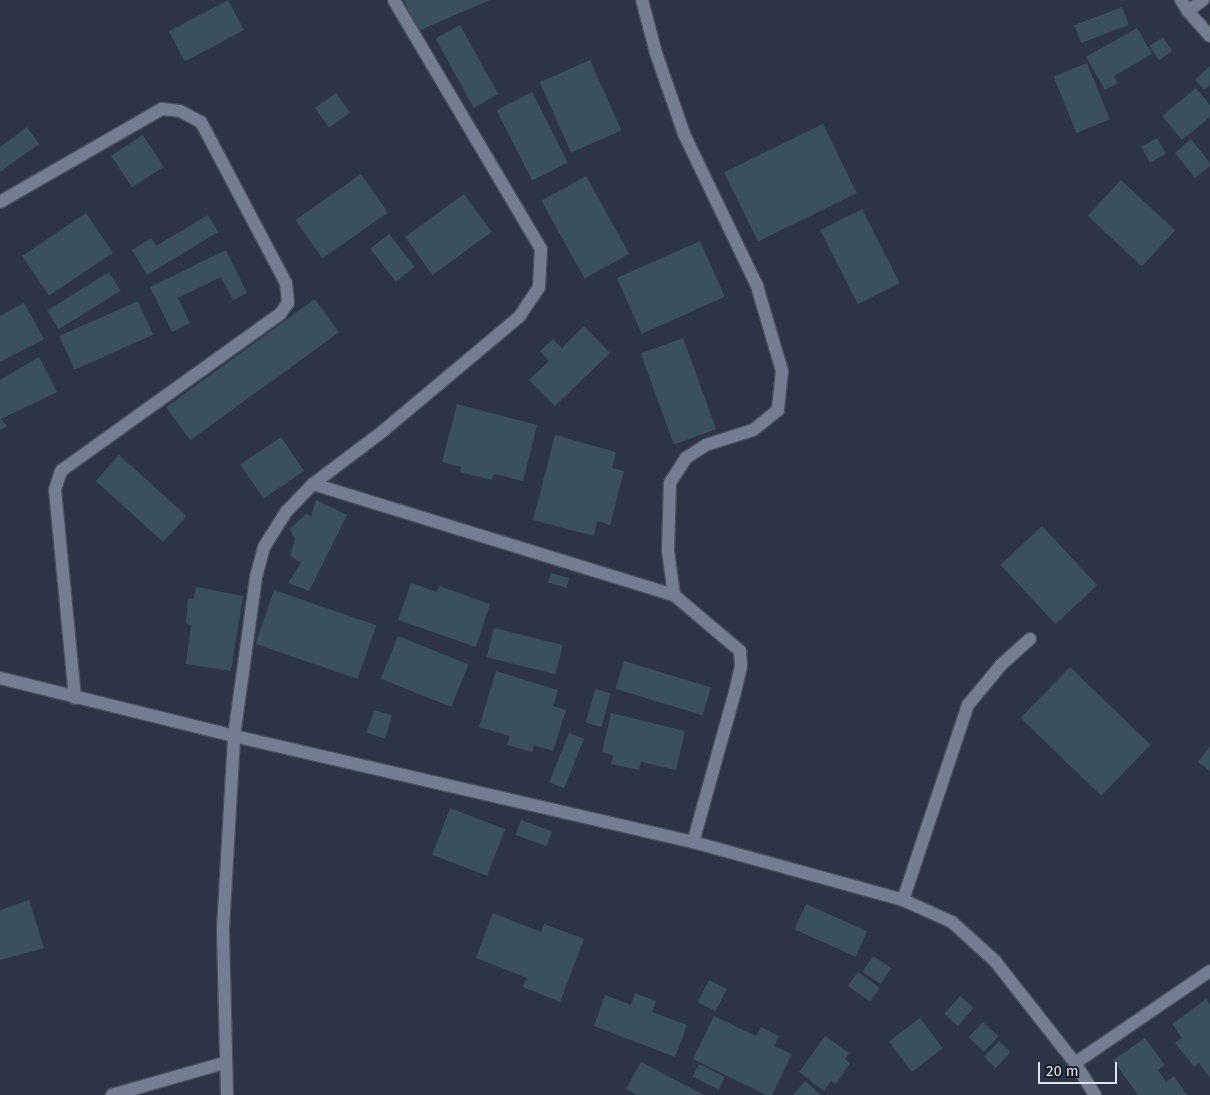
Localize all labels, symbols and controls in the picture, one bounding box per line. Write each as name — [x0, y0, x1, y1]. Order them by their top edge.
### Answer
scale bar — [1040, 1052, 1119, 1084]
text: 20 m — [1046, 1062, 1079, 1080]

